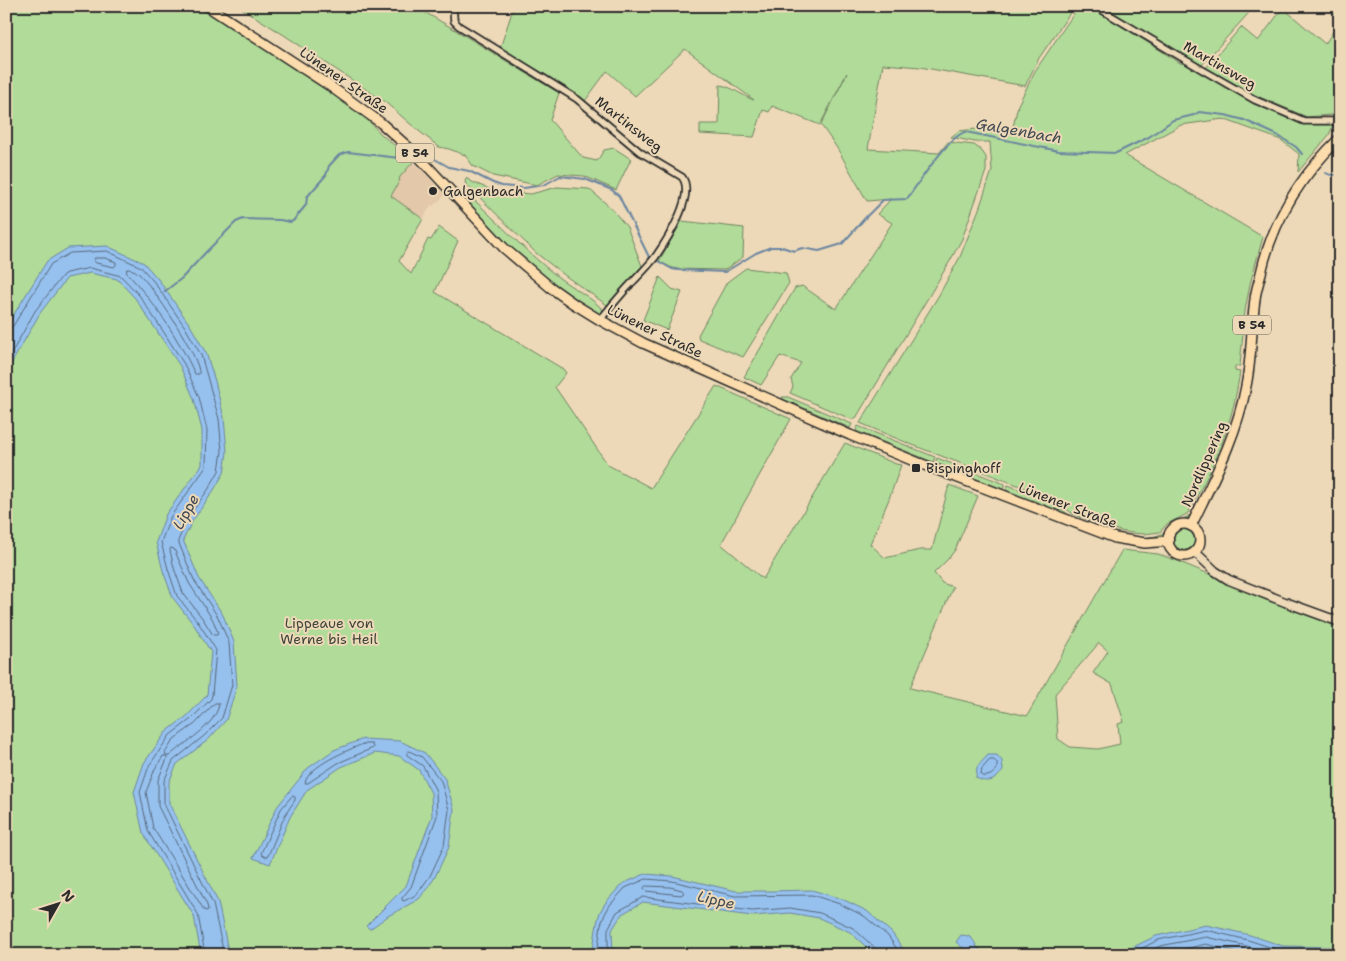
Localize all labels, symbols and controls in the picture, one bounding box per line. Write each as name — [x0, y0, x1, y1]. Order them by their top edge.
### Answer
street label: Martinsweg — [1180, 37, 1260, 93]
street label: Lünener Straße — [296, 43, 392, 117]
street label: Martinsweg — [591, 92, 667, 156]
water label: Galgenbach — [974, 114, 1064, 148]
road number: B 54 — [396, 144, 434, 162]
place label: Galgenbach — [443, 182, 523, 200]
marker: Galgenbach — [427, 185, 439, 197]
street label: Lünener Straße — [604, 300, 706, 362]
road number: B 54 — [1233, 316, 1271, 334]
street label: Nordlippering — [1177, 418, 1231, 510]
place label: Bispinghoff — [926, 459, 1001, 477]
marker: Bispinghoff — [910, 462, 922, 474]
street label: Lünener Straße — [1016, 478, 1120, 532]
water label: Lippe — [168, 491, 204, 533]
park label: Lippeaue von Werne bis Heil — [280, 614, 378, 648]
north arrow — [32, 878, 82, 928]
text: N — [58, 886, 79, 906]
water label: Lippe — [695, 886, 737, 914]

